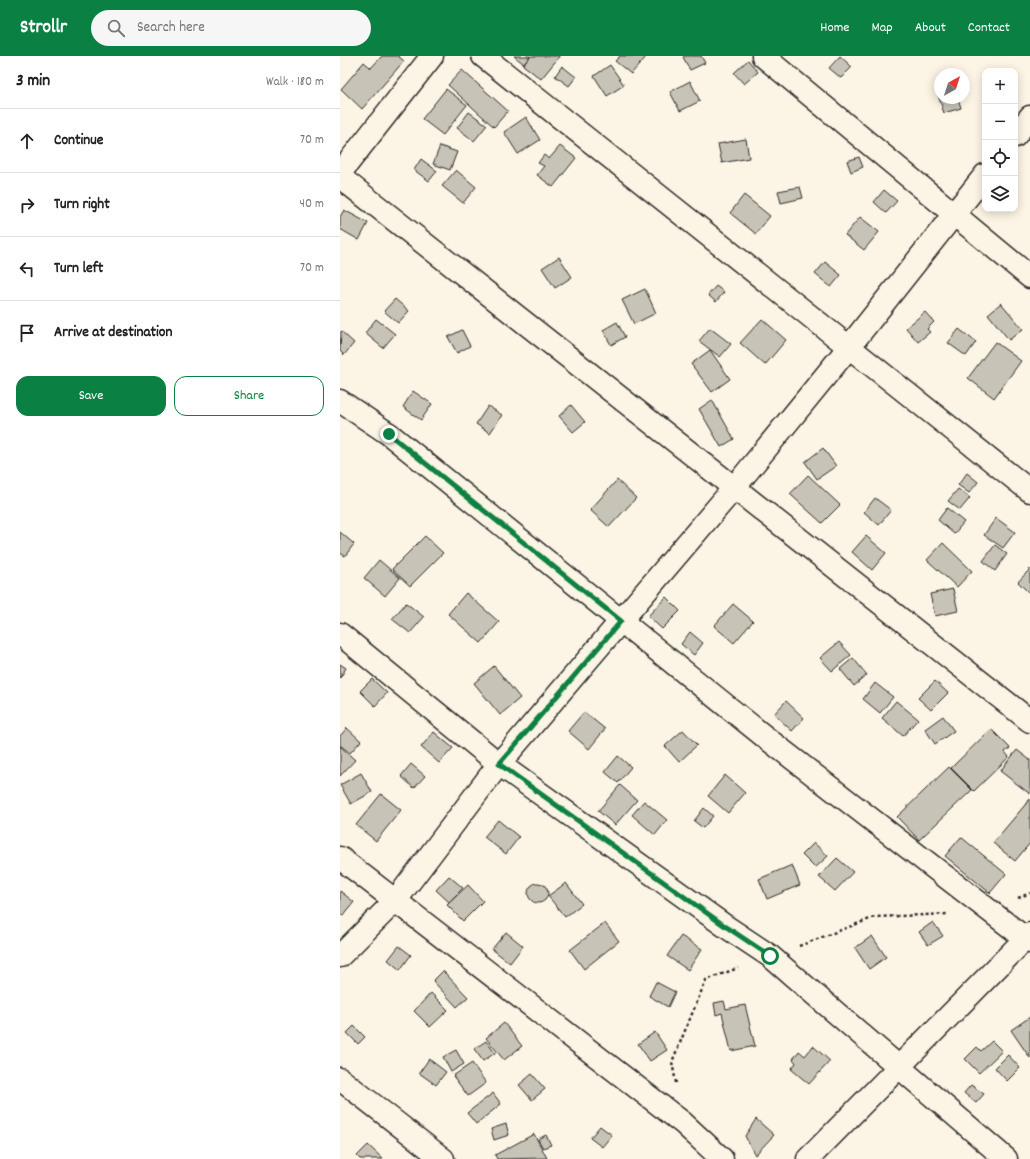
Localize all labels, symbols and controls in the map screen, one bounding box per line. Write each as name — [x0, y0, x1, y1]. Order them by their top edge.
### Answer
search box — [91, 10, 371, 46]
text: Strollr — [20, 15, 67, 42]
icon: search — [105, 17, 127, 39]
text: Search here — [137, 17, 205, 39]
text: Home — [820, 18, 849, 38]
text: Map — [871, 18, 893, 38]
text: About — [915, 18, 946, 38]
text: Contact — [968, 18, 1010, 38]
north arrow — [934, 68, 970, 104]
map controls — [982, 68, 1018, 212]
button: + — [982, 68, 1018, 104]
text: 3 min — [16, 70, 50, 94]
text: Walk · 180 m — [266, 73, 324, 92]
button: − — [982, 104, 1018, 140]
icon: ahead — [16, 130, 38, 152]
text: Continue — [54, 130, 103, 152]
text: 70 m — [300, 131, 324, 150]
button: locate — [982, 140, 1018, 176]
button: layers — [982, 176, 1018, 212]
icon: right — [16, 194, 38, 216]
text: Turn right — [54, 194, 110, 216]
text: 40 m — [300, 195, 324, 214]
icon: left — [16, 258, 38, 280]
text: Turn left — [54, 258, 103, 280]
text: 70 m — [300, 259, 324, 278]
icon: arrive — [16, 322, 38, 344]
text: Arrive at destination — [54, 322, 172, 344]
button: Save — [16, 376, 166, 416]
button: Share — [174, 376, 324, 416]
route end — [380, 425, 398, 443]
route start — [761, 947, 779, 965]

